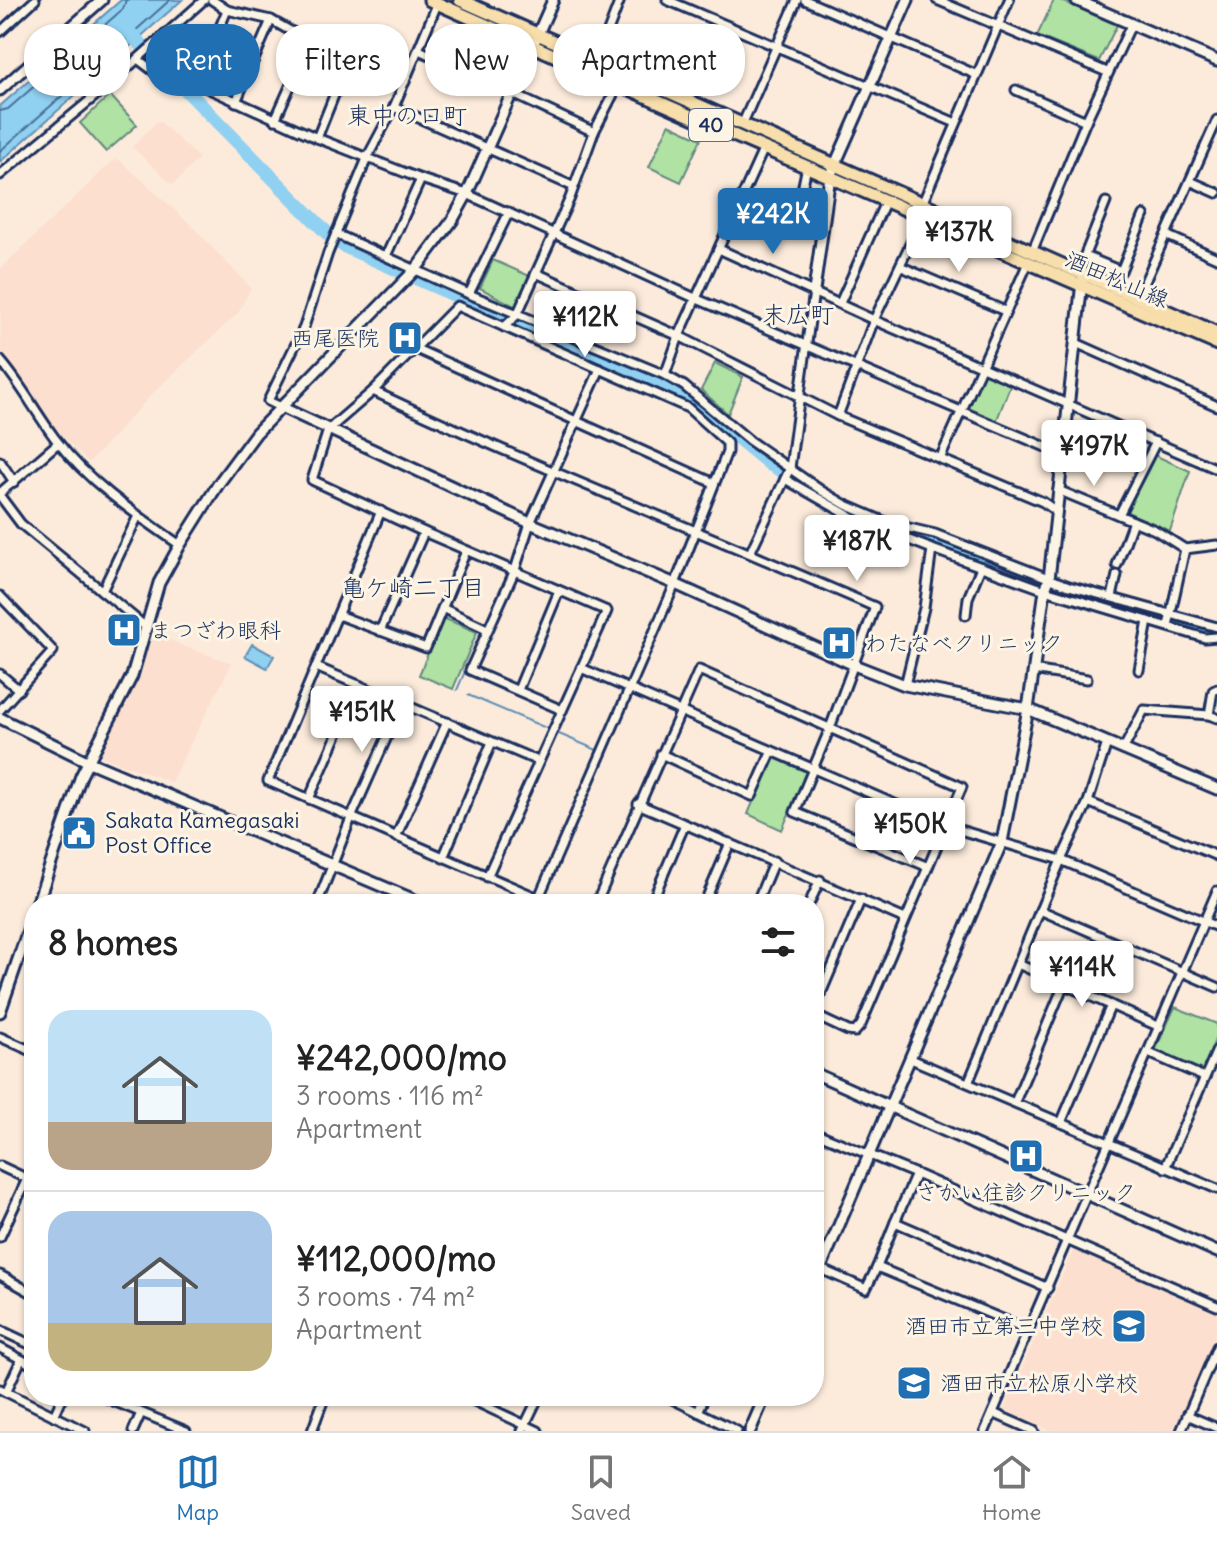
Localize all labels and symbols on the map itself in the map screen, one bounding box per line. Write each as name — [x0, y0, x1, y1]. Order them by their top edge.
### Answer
district label: 東中の口町 — [347, 100, 467, 130]
road number: 40 — [689, 109, 733, 141]
pin: ¥242K — [717, 188, 829, 256]
pin: ¥137K — [903, 206, 1015, 274]
street label: 酒田松山線 — [1061, 245, 1173, 313]
pin: ¥112K — [529, 291, 641, 359]
district label: 末広町 — [762, 299, 834, 329]
hospital icon: 西尾医院 — [386, 319, 424, 357]
place label: 西尾医院 — [291, 324, 379, 352]
pin: ¥197K — [1038, 420, 1150, 488]
pin: ¥187K — [801, 515, 913, 583]
district label: 亀ケ崎二丁目 — [341, 572, 485, 602]
hospital icon: まつざわ眼科 — [105, 611, 143, 649]
place label: まつざわ眼科 — [150, 616, 281, 644]
hospital icon: わたなべクリニック — [820, 624, 858, 662]
place label: わたなべクリニック — [865, 629, 1063, 657]
pin: ¥151K — [306, 686, 418, 754]
pin: ¥150K — [854, 798, 966, 866]
place label: Sakata Kamegasaki Post Office — [105, 806, 299, 859]
public building icon: Sakata Kamegasaki Post Office — [60, 814, 98, 852]
pin: ¥114K — [1026, 941, 1138, 1009]
hospital icon: さかい往診クリニック — [1007, 1137, 1045, 1175]
place label: さかい往診クリニック — [916, 1178, 1136, 1206]
school or university icon: 酒田市立第三中学校 — [1110, 1307, 1148, 1345]
place label: 酒田市立第三中学校 — [905, 1312, 1103, 1340]
school or university icon: 酒田市立松原小学校 — [895, 1364, 933, 1402]
place label: 酒田市立松原小学校 — [940, 1369, 1138, 1397]

